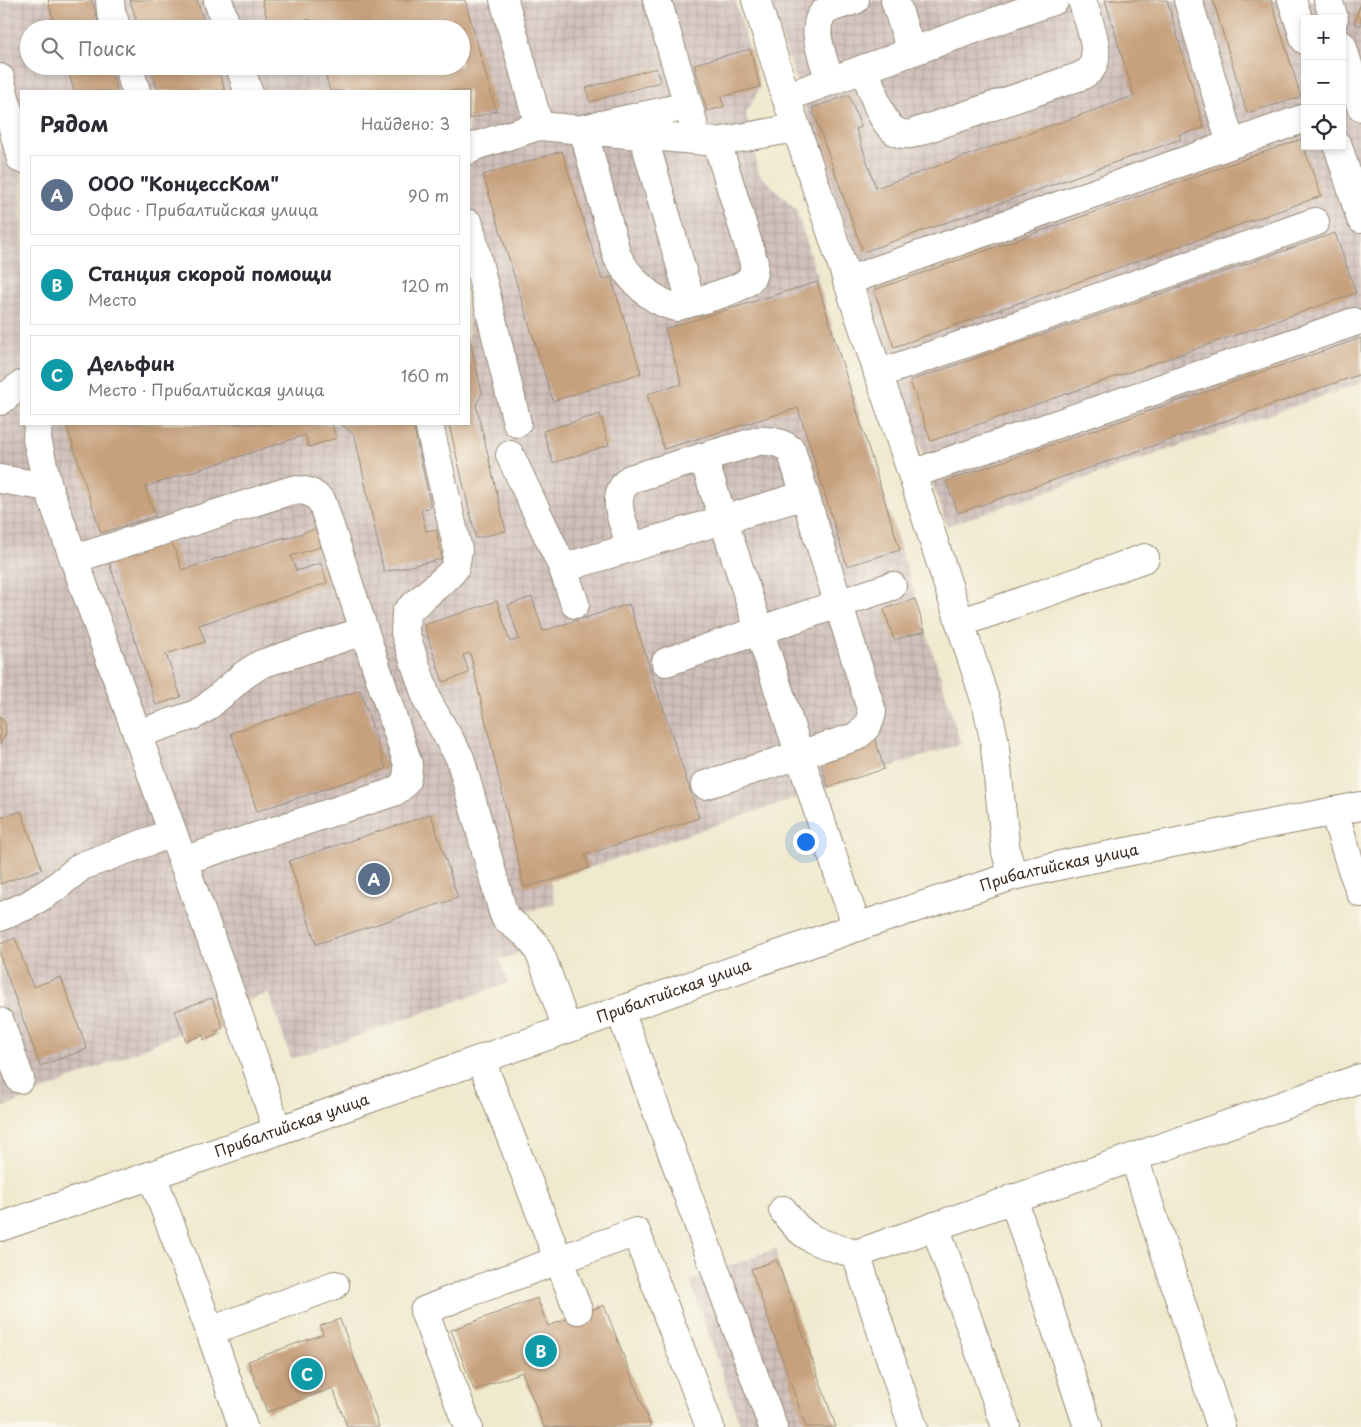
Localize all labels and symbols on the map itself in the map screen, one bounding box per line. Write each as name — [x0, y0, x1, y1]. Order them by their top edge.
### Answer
your location — [793, 829, 819, 855]
street label: Прибалтийская улица — [976, 837, 1141, 896]
pin: A — [358, 860, 390, 898]
street label: Прибалтийская улица — [593, 952, 754, 1028]
street label: Прибалтийская улица — [211, 1086, 372, 1162]
pin: B — [525, 1332, 557, 1370]
pin: C — [291, 1355, 323, 1393]

